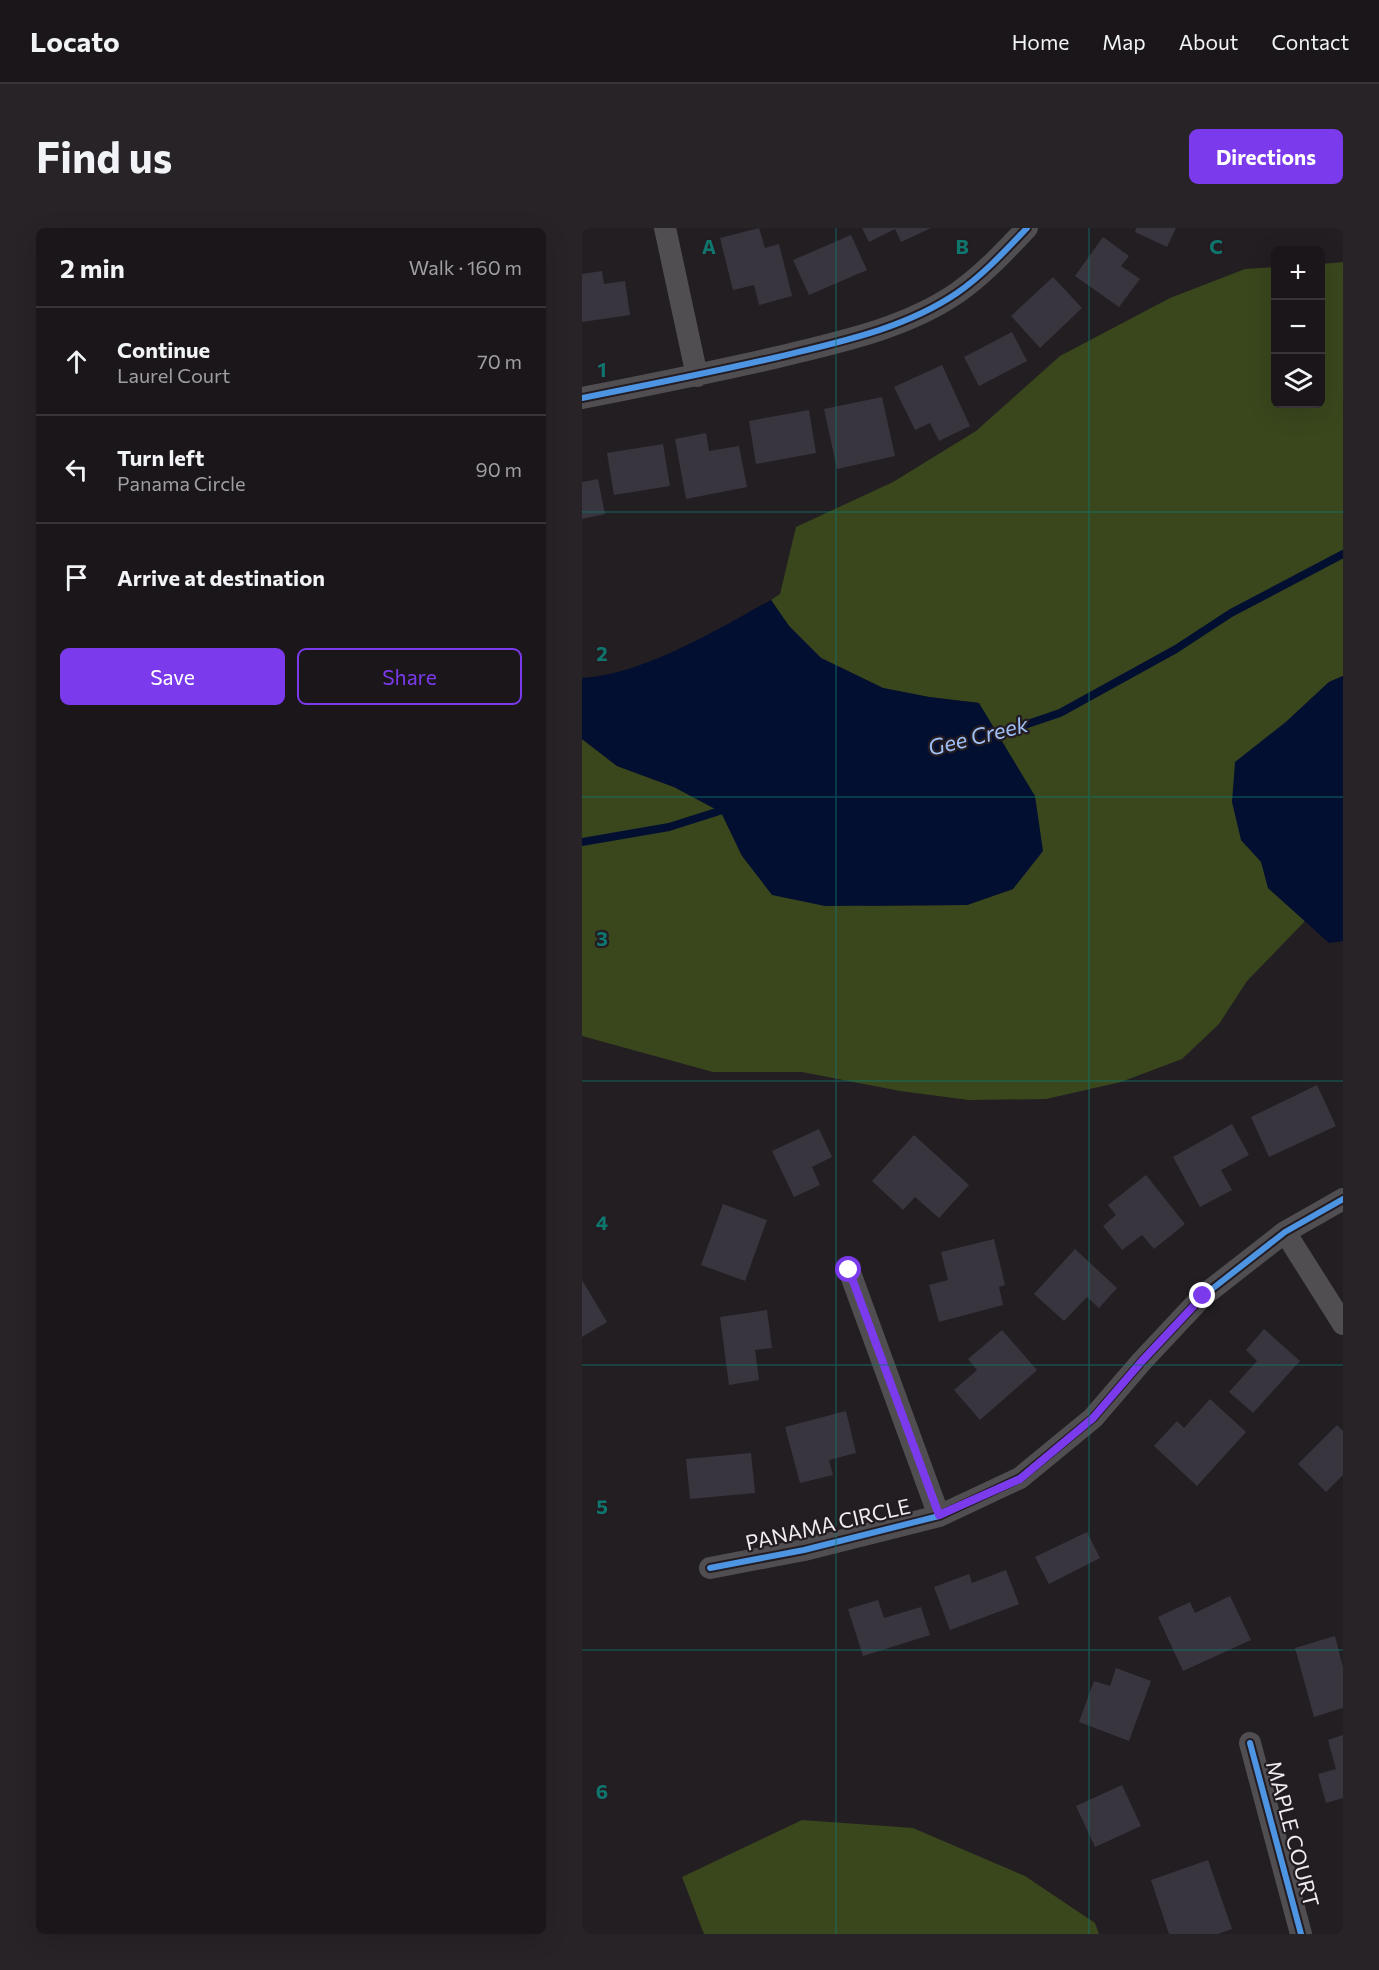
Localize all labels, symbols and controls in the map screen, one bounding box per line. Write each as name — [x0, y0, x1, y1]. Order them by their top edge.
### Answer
text: Locato — [30, 24, 120, 58]
text: Home — [1012, 29, 1069, 54]
text: Map — [1102, 29, 1146, 54]
text: About — [1179, 29, 1238, 54]
text: Contact — [1271, 29, 1349, 54]
button: Directions — [1189, 129, 1343, 184]
text: Find us — [36, 130, 172, 182]
text: A — [702, 234, 716, 258]
text: B — [955, 234, 969, 258]
text: C — [1209, 234, 1223, 258]
map controls — [1271, 246, 1325, 408]
button: + — [1271, 246, 1325, 300]
text: 2 min — [60, 252, 125, 283]
text: Walk · 160 m — [409, 255, 522, 279]
button: − — [1271, 300, 1325, 354]
text: Continue — [117, 336, 210, 363]
icon: ahead — [60, 345, 93, 378]
text: 70 m — [477, 349, 522, 373]
button: layers — [1271, 354, 1325, 408]
text: 1 — [597, 357, 607, 381]
text: Laurel Court — [117, 363, 230, 387]
text: Turn left — [117, 444, 204, 471]
icon: left — [60, 453, 93, 486]
text: 90 m — [476, 457, 522, 481]
text: Panama Circle — [117, 471, 246, 495]
icon: arrive — [60, 561, 93, 594]
text: Arrive at destination — [117, 564, 325, 591]
text: 2 — [596, 641, 608, 665]
button: Save — [60, 648, 285, 705]
button: Share — [297, 648, 522, 705]
water label: Gee Creek — [925, 710, 1032, 761]
text: 3 — [596, 926, 608, 950]
text: 4 — [596, 1210, 608, 1234]
route start — [835, 1256, 861, 1282]
route end — [1189, 1282, 1215, 1308]
street label: PANAMA CIRCLE — [743, 1492, 913, 1555]
text: 5 — [596, 1494, 608, 1518]
street label: MAPLE COURT — [1262, 1758, 1325, 1909]
text: 6 — [596, 1779, 608, 1803]

